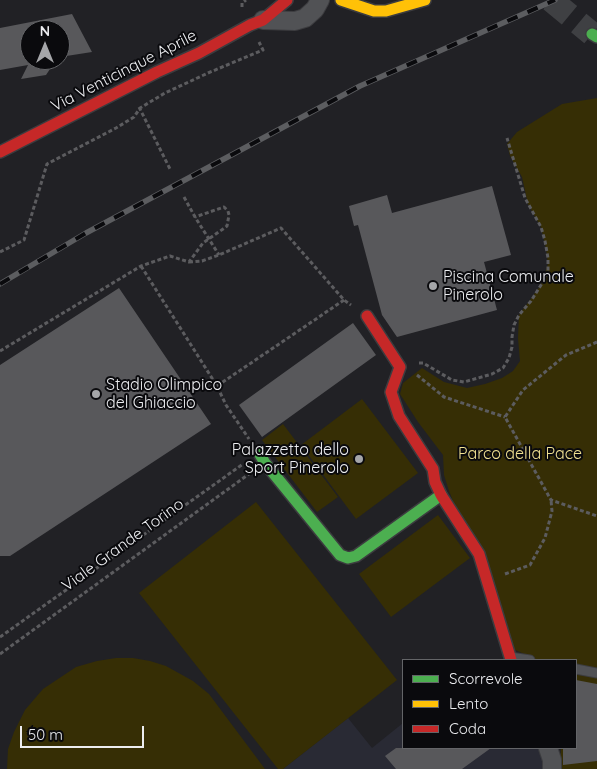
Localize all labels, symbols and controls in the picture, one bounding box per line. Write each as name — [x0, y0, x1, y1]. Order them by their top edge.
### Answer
north arrow — [20, 20, 70, 70]
text: N — [40, 22, 50, 40]
street label: Via Venticinque Aprile — [48, 26, 200, 116]
place label: Piscina Comunale Pinerolo — [443, 267, 574, 305]
marker: Piscina Comunale Pinerolo — [427, 280, 439, 292]
place label: Stadio Olimpico del Ghiaccio — [106, 375, 222, 413]
marker: Stadio Olimpico del Ghiaccio — [90, 388, 102, 400]
place label: Palazzetto dello Sport Pinerolo — [232, 440, 349, 478]
park label: Parco della Pace — [458, 444, 582, 464]
marker: Palazzetto dello Sport Pinerolo — [353, 453, 365, 465]
street label: Viale Grande Torino — [58, 494, 188, 596]
legend — [402, 659, 577, 749]
text: Scorrevole — [449, 669, 523, 688]
text: Lento — [449, 694, 488, 713]
scale bar — [22, 716, 146, 748]
text: Coda — [449, 719, 486, 738]
text: 50 m — [28, 725, 63, 744]

